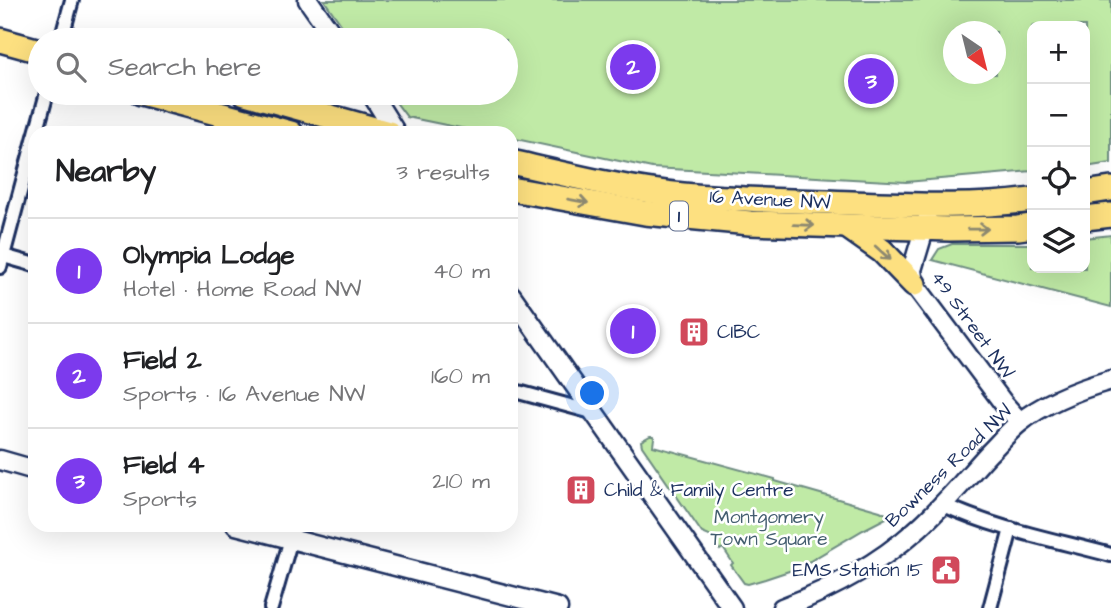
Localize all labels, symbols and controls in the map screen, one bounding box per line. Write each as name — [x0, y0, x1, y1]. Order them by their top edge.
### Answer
north arrow — [943, 21, 1006, 84]
map controls — [1027, 21, 1090, 273]
button: + — [1027, 21, 1090, 84]
search box — [28, 28, 518, 105]
pin: 2 — [610, 41, 656, 93]
icon: search — [52, 48, 90, 86]
text: Search here — [108, 49, 261, 85]
pin: 3 — [848, 55, 894, 107]
button: − — [1027, 84, 1090, 147]
button: locate — [1027, 147, 1090, 210]
text: Nearby — [56, 151, 156, 193]
text: 3 results — [396, 156, 490, 188]
street label: 16 Avenue NW — [709, 183, 831, 217]
one-way arrow — [566, 195, 589, 208]
road number: 1 — [670, 202, 688, 230]
button: layers — [1027, 210, 1090, 273]
one-way arrow — [792, 219, 815, 232]
one-way arrow — [966, 222, 989, 235]
text: Olympia Lodge — [123, 237, 295, 273]
one-way arrow — [874, 245, 892, 261]
text: 1 — [78, 255, 80, 287]
text: 40 m — [433, 255, 490, 287]
street label: 49 Street NW — [924, 266, 1020, 385]
text: Hotel · Home Road NW — [123, 273, 361, 305]
pin: 1 — [610, 305, 656, 357]
building icon: CIBC — [677, 315, 711, 349]
place label: CIBC — [717, 319, 761, 346]
text: Field 2 — [123, 342, 202, 378]
text: 2 — [72, 360, 86, 392]
text: 160 m — [431, 360, 490, 392]
your location — [575, 376, 609, 410]
text: Sports · 16 Avenue NW — [123, 378, 365, 410]
street label: Bowness Road NW — [880, 398, 1019, 534]
text: Field 4 — [123, 447, 205, 483]
text: 3 — [73, 465, 85, 497]
text: 210 m — [432, 465, 490, 497]
building icon: Child & Family Centre — [564, 473, 598, 507]
place label: Child & Family Centre — [604, 477, 794, 505]
text: Sports — [123, 483, 197, 515]
park label: Montgomery Town Square — [710, 504, 828, 553]
public building icon: EMS Station 15 — [929, 553, 963, 587]
place label: EMS Station 15 — [792, 557, 924, 584]

